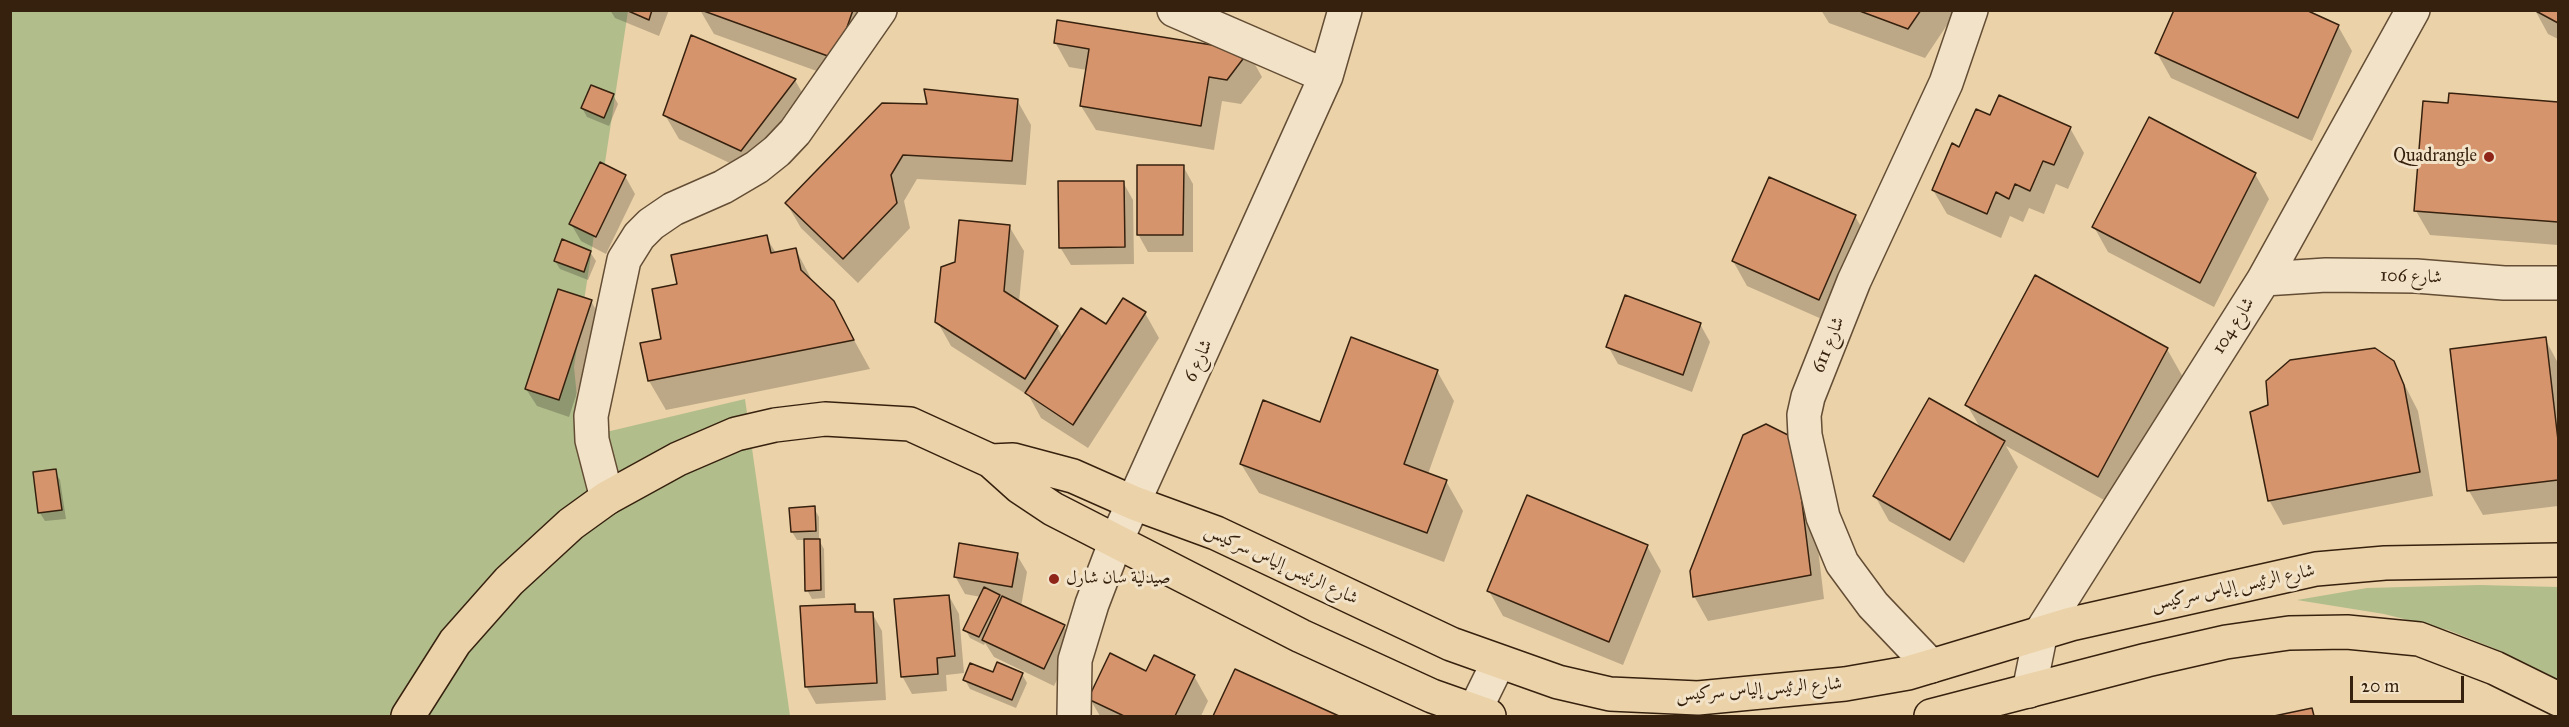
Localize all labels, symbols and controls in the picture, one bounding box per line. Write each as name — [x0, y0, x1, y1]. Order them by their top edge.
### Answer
place label: Quadrangle — [2393, 146, 2477, 168]
marker: Quadrangle — [2482, 150, 2496, 164]
street label: شارع 106 — [2380, 265, 2442, 289]
street label: شارع 104 — [2208, 294, 2260, 358]
street label: شارع 611 — [1808, 314, 1850, 376]
street label: شارع 6 — [1180, 336, 1218, 386]
street label: شارع الرئيس إلياس سركيس — [1201, 520, 1361, 610]
street label: شارع الرئيس إلياس سركيس — [2149, 560, 2317, 616]
place label: صيدلية سان شارل — [1066, 568, 1171, 590]
marker: صيدلية سان شارل — [1047, 572, 1061, 586]
scale bar — [2353, 664, 2467, 702]
street label: شارع الرئيس إلياس سركيس — [1675, 673, 1843, 707]
text: 20 m — [2361, 675, 2399, 697]

